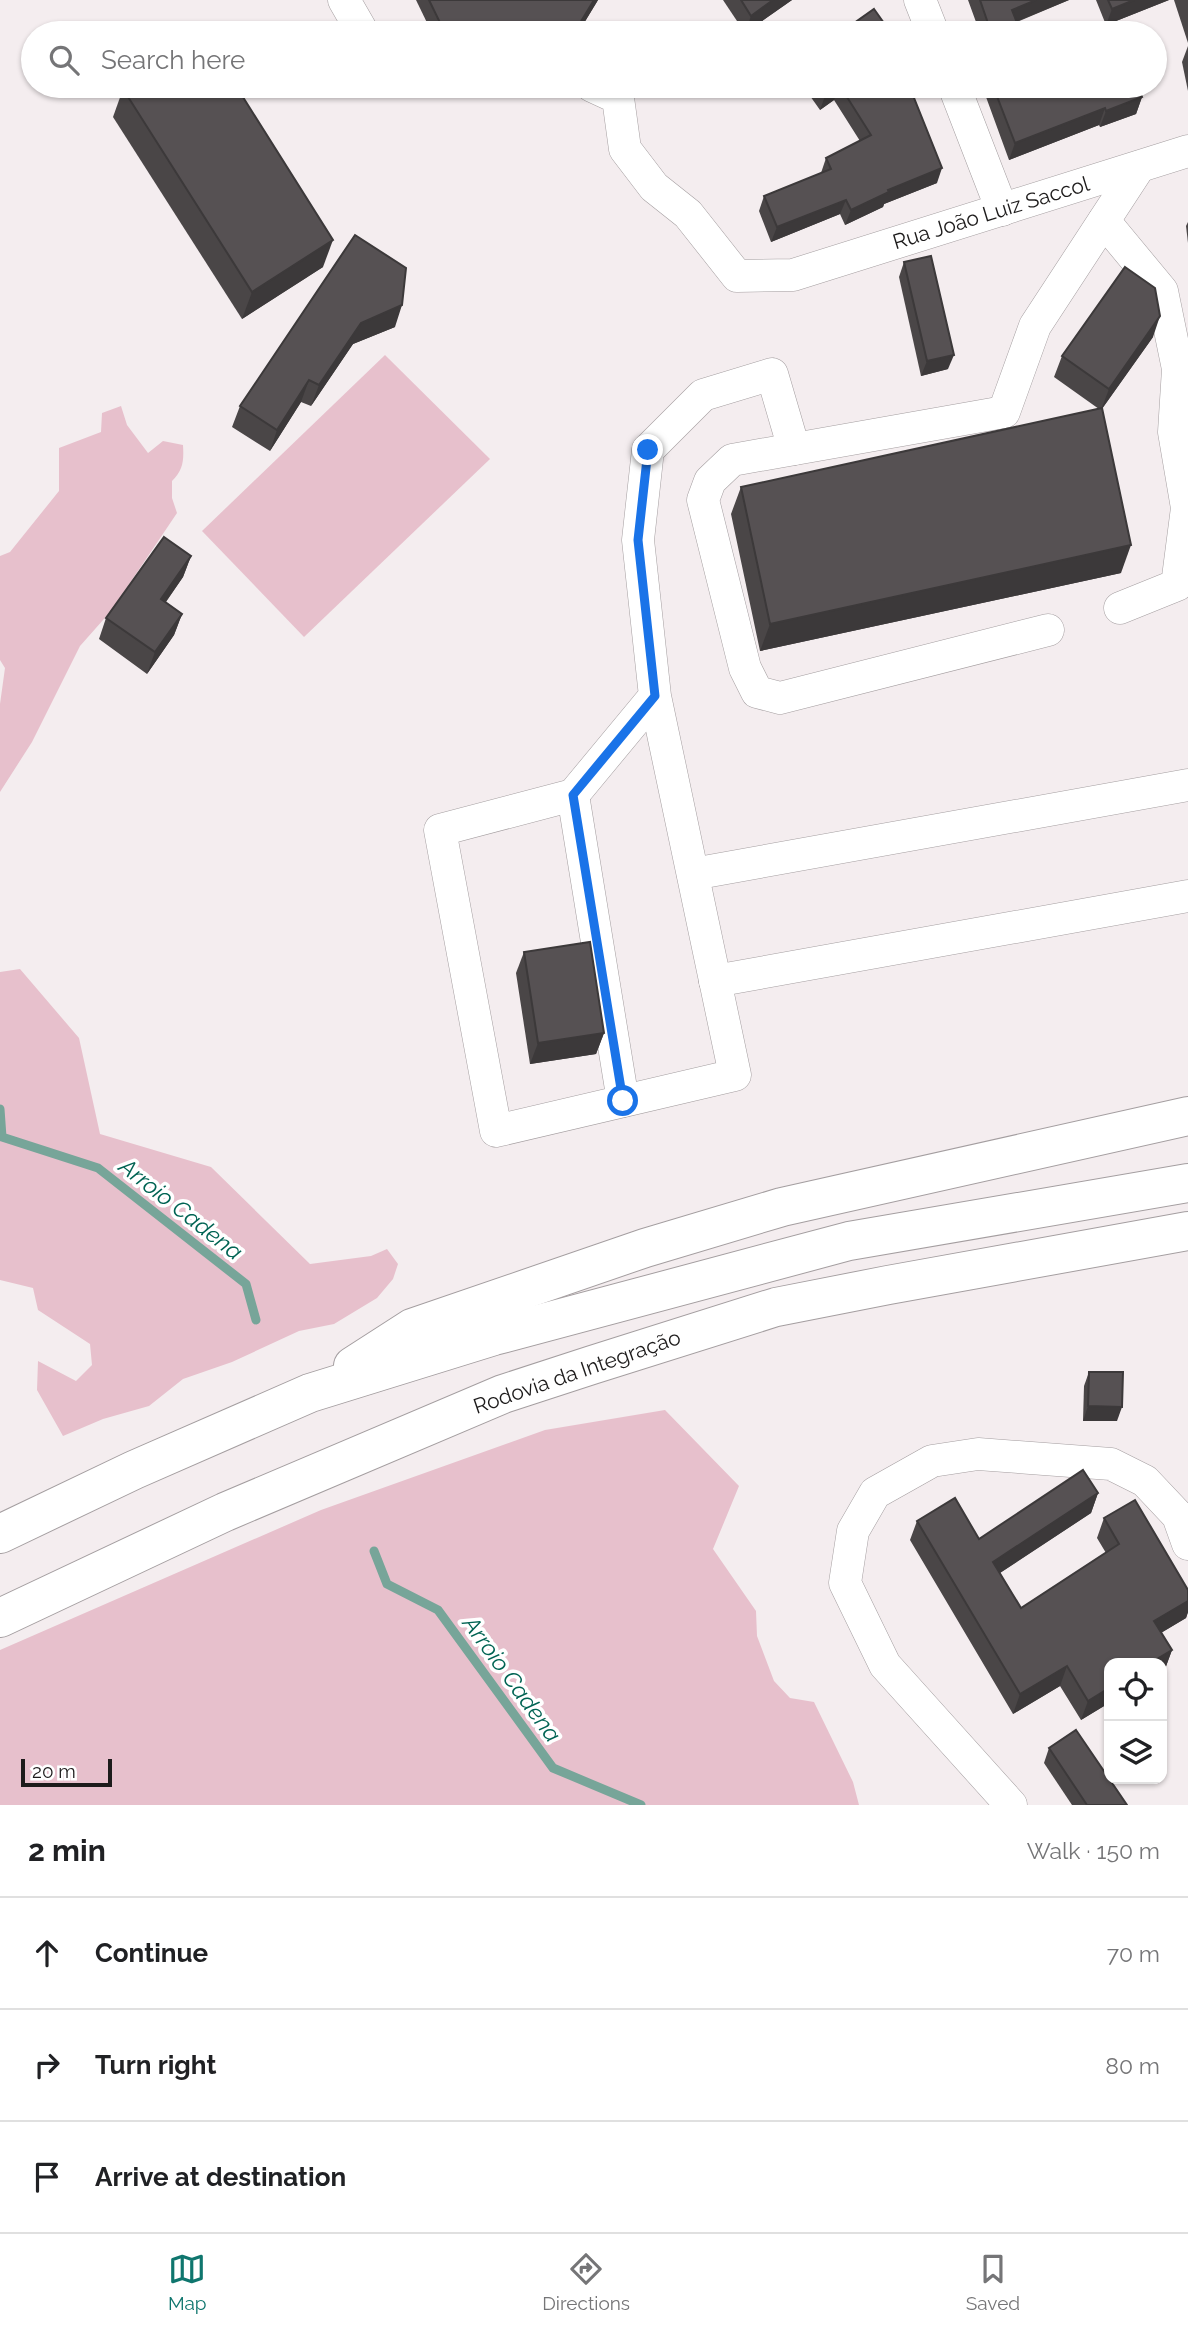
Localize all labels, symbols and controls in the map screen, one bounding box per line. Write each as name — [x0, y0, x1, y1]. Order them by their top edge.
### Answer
search box — [21, 21, 1167, 98]
icon: search — [45, 41, 83, 79]
text: Search here — [101, 45, 245, 75]
street label: Rua João Luiz Saccol — [890, 171, 1092, 254]
route end — [632, 434, 663, 465]
route start — [607, 1085, 638, 1116]
water label: Arroio Cadena — [113, 1151, 248, 1265]
street label: Rodovia da Integração — [470, 1324, 684, 1419]
water label: Arroio Cadena — [457, 1609, 567, 1747]
map controls — [1104, 1658, 1167, 1784]
button: locate — [1104, 1658, 1167, 1721]
button: layers — [1104, 1721, 1167, 1784]
scale bar — [21, 1756, 112, 1788]
text: 20 m — [32, 1760, 76, 1782]
text: 2 min — [28, 1833, 106, 1868]
text: Walk · 150 m — [1027, 1837, 1160, 1864]
icon: ahead — [28, 1934, 66, 1972]
text: Continue — [95, 1938, 208, 1968]
text: 70 m — [1107, 1940, 1160, 1967]
icon: right — [28, 2046, 66, 2084]
text: Turn right — [95, 2050, 216, 2080]
text: 80 m — [1105, 2052, 1160, 2079]
icon: arrive — [28, 2158, 66, 2196]
text: Arrive at destination — [95, 2162, 346, 2192]
tab: Map — [168, 2250, 207, 2314]
tab: Directions — [542, 2250, 630, 2314]
tab: Saved — [966, 2250, 1020, 2314]

